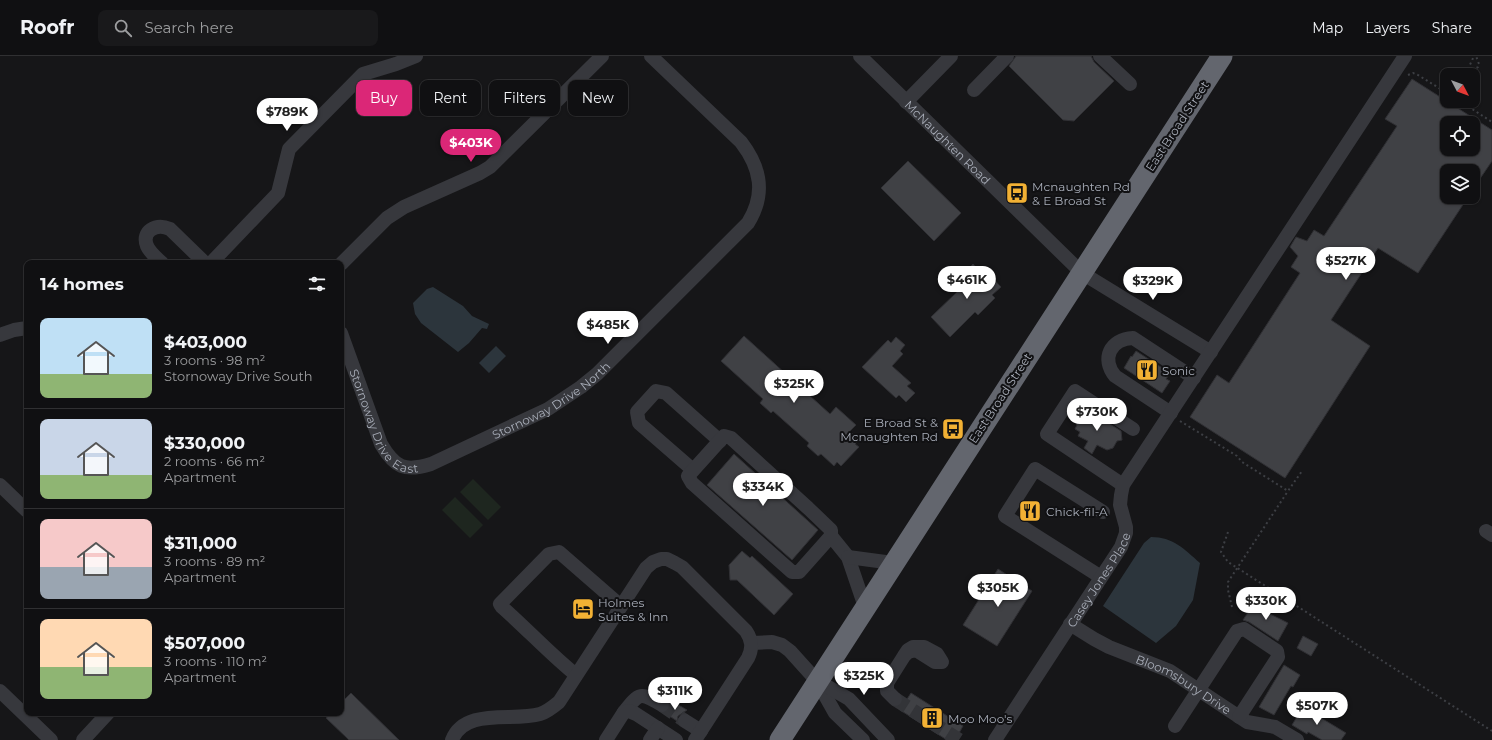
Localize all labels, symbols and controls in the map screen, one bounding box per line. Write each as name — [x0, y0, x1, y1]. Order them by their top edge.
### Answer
search box — [98, 10, 378, 46]
text: Roofr — [20, 16, 74, 39]
icon: search — [112, 17, 134, 39]
text: Search here — [144, 18, 234, 37]
text: Map — [1312, 19, 1343, 37]
text: Layers — [1365, 19, 1410, 37]
text: Share — [1432, 19, 1472, 37]
north arrow — [1440, 68, 1480, 108]
map controls — [1440, 68, 1480, 204]
street label: East Broad Street — [1142, 78, 1212, 174]
chip: Buy — [356, 80, 412, 116]
chip: Rent — [420, 80, 481, 116]
chip: Filters — [489, 80, 560, 116]
chip: New — [568, 80, 628, 116]
street label: McNaughten Road — [902, 97, 994, 187]
pin: $789K — [259, 98, 315, 132]
text: $789K — [266, 103, 308, 119]
button: locate — [1440, 116, 1480, 156]
pin: $403K — [443, 129, 499, 163]
text: $403K — [449, 134, 493, 150]
button: layers — [1440, 164, 1480, 204]
place label: Mcnaughten Rd & E Broad St — [1032, 179, 1130, 208]
bus stop icon: Mcnaughten Rd & E Broad St — [1004, 180, 1030, 206]
pin: $527K — [1318, 247, 1374, 281]
text: $527K — [1325, 252, 1367, 268]
pin: $461K — [939, 266, 995, 300]
pin: $329K — [1125, 267, 1181, 301]
text: $461K — [947, 271, 987, 287]
text: $329K — [1132, 272, 1174, 288]
icon: filters — [306, 273, 328, 295]
text: 14 homes — [40, 274, 124, 294]
pin: $485K — [580, 311, 636, 345]
text: $485K — [586, 316, 630, 332]
text: $403,000 — [164, 332, 247, 352]
icon: home — [72, 334, 120, 382]
street label: East Broad Street — [965, 350, 1035, 446]
text: 3 rooms · 98 m² — [164, 352, 265, 368]
restaurant icon: Sonic — [1134, 357, 1160, 383]
street label: Stornoway Drive North — [489, 358, 613, 442]
place label: Sonic — [1162, 363, 1195, 378]
street label: Stornoway Drive East — [347, 367, 419, 475]
text: Stornoway Drive South — [164, 368, 312, 384]
pin: $325K — [766, 370, 822, 404]
text: $325K — [774, 375, 814, 391]
pin: $730K — [1069, 398, 1125, 432]
text: $730K — [1076, 403, 1118, 419]
place label: E Broad St & Mcnaughten Rd — [840, 415, 938, 444]
bus stop icon: E Broad St & Mcnaughten Rd — [940, 416, 966, 442]
text: $330,000 — [164, 433, 245, 453]
icon: home — [72, 435, 120, 483]
text: 2 rooms · 66 m² — [164, 453, 265, 469]
text: Apartment — [164, 469, 236, 485]
pin: $334K — [735, 473, 791, 507]
text: $334K — [742, 478, 784, 494]
restaurant icon: Chick-fil-A — [1017, 498, 1043, 524]
place label: Chick-fil-A — [1046, 504, 1108, 519]
street label: Casey Jones Place — [1063, 530, 1133, 630]
text: $311,000 — [164, 533, 237, 553]
icon: home — [72, 535, 120, 583]
text: 3 rooms · 89 m² — [164, 553, 265, 569]
text: Apartment — [164, 569, 236, 585]
pin: $305K — [970, 574, 1026, 608]
text: $305K — [977, 579, 1019, 595]
pin: $330K — [1238, 587, 1294, 621]
text: $330K — [1245, 592, 1287, 608]
place label: Holmes Suites & Inn — [598, 595, 668, 624]
hotel icon: Holmes Suites & Inn — [570, 596, 596, 622]
text: $507,000 — [164, 633, 245, 653]
icon: home — [72, 635, 120, 683]
street label: Bloomsbury Drive — [1134, 651, 1234, 717]
text: 3 rooms · 110 m² — [164, 653, 267, 669]
pin: $325K — [836, 662, 892, 696]
text: $325K — [844, 667, 884, 683]
text: Apartment — [164, 669, 236, 685]
pin: $311K — [647, 677, 703, 711]
text: $311K — [657, 682, 693, 698]
pin: $507K — [1289, 692, 1345, 726]
text: $507K — [1296, 697, 1338, 713]
building icon: Moo Moo's — [919, 705, 945, 731]
place label: Moo Moo's — [948, 711, 1012, 726]

